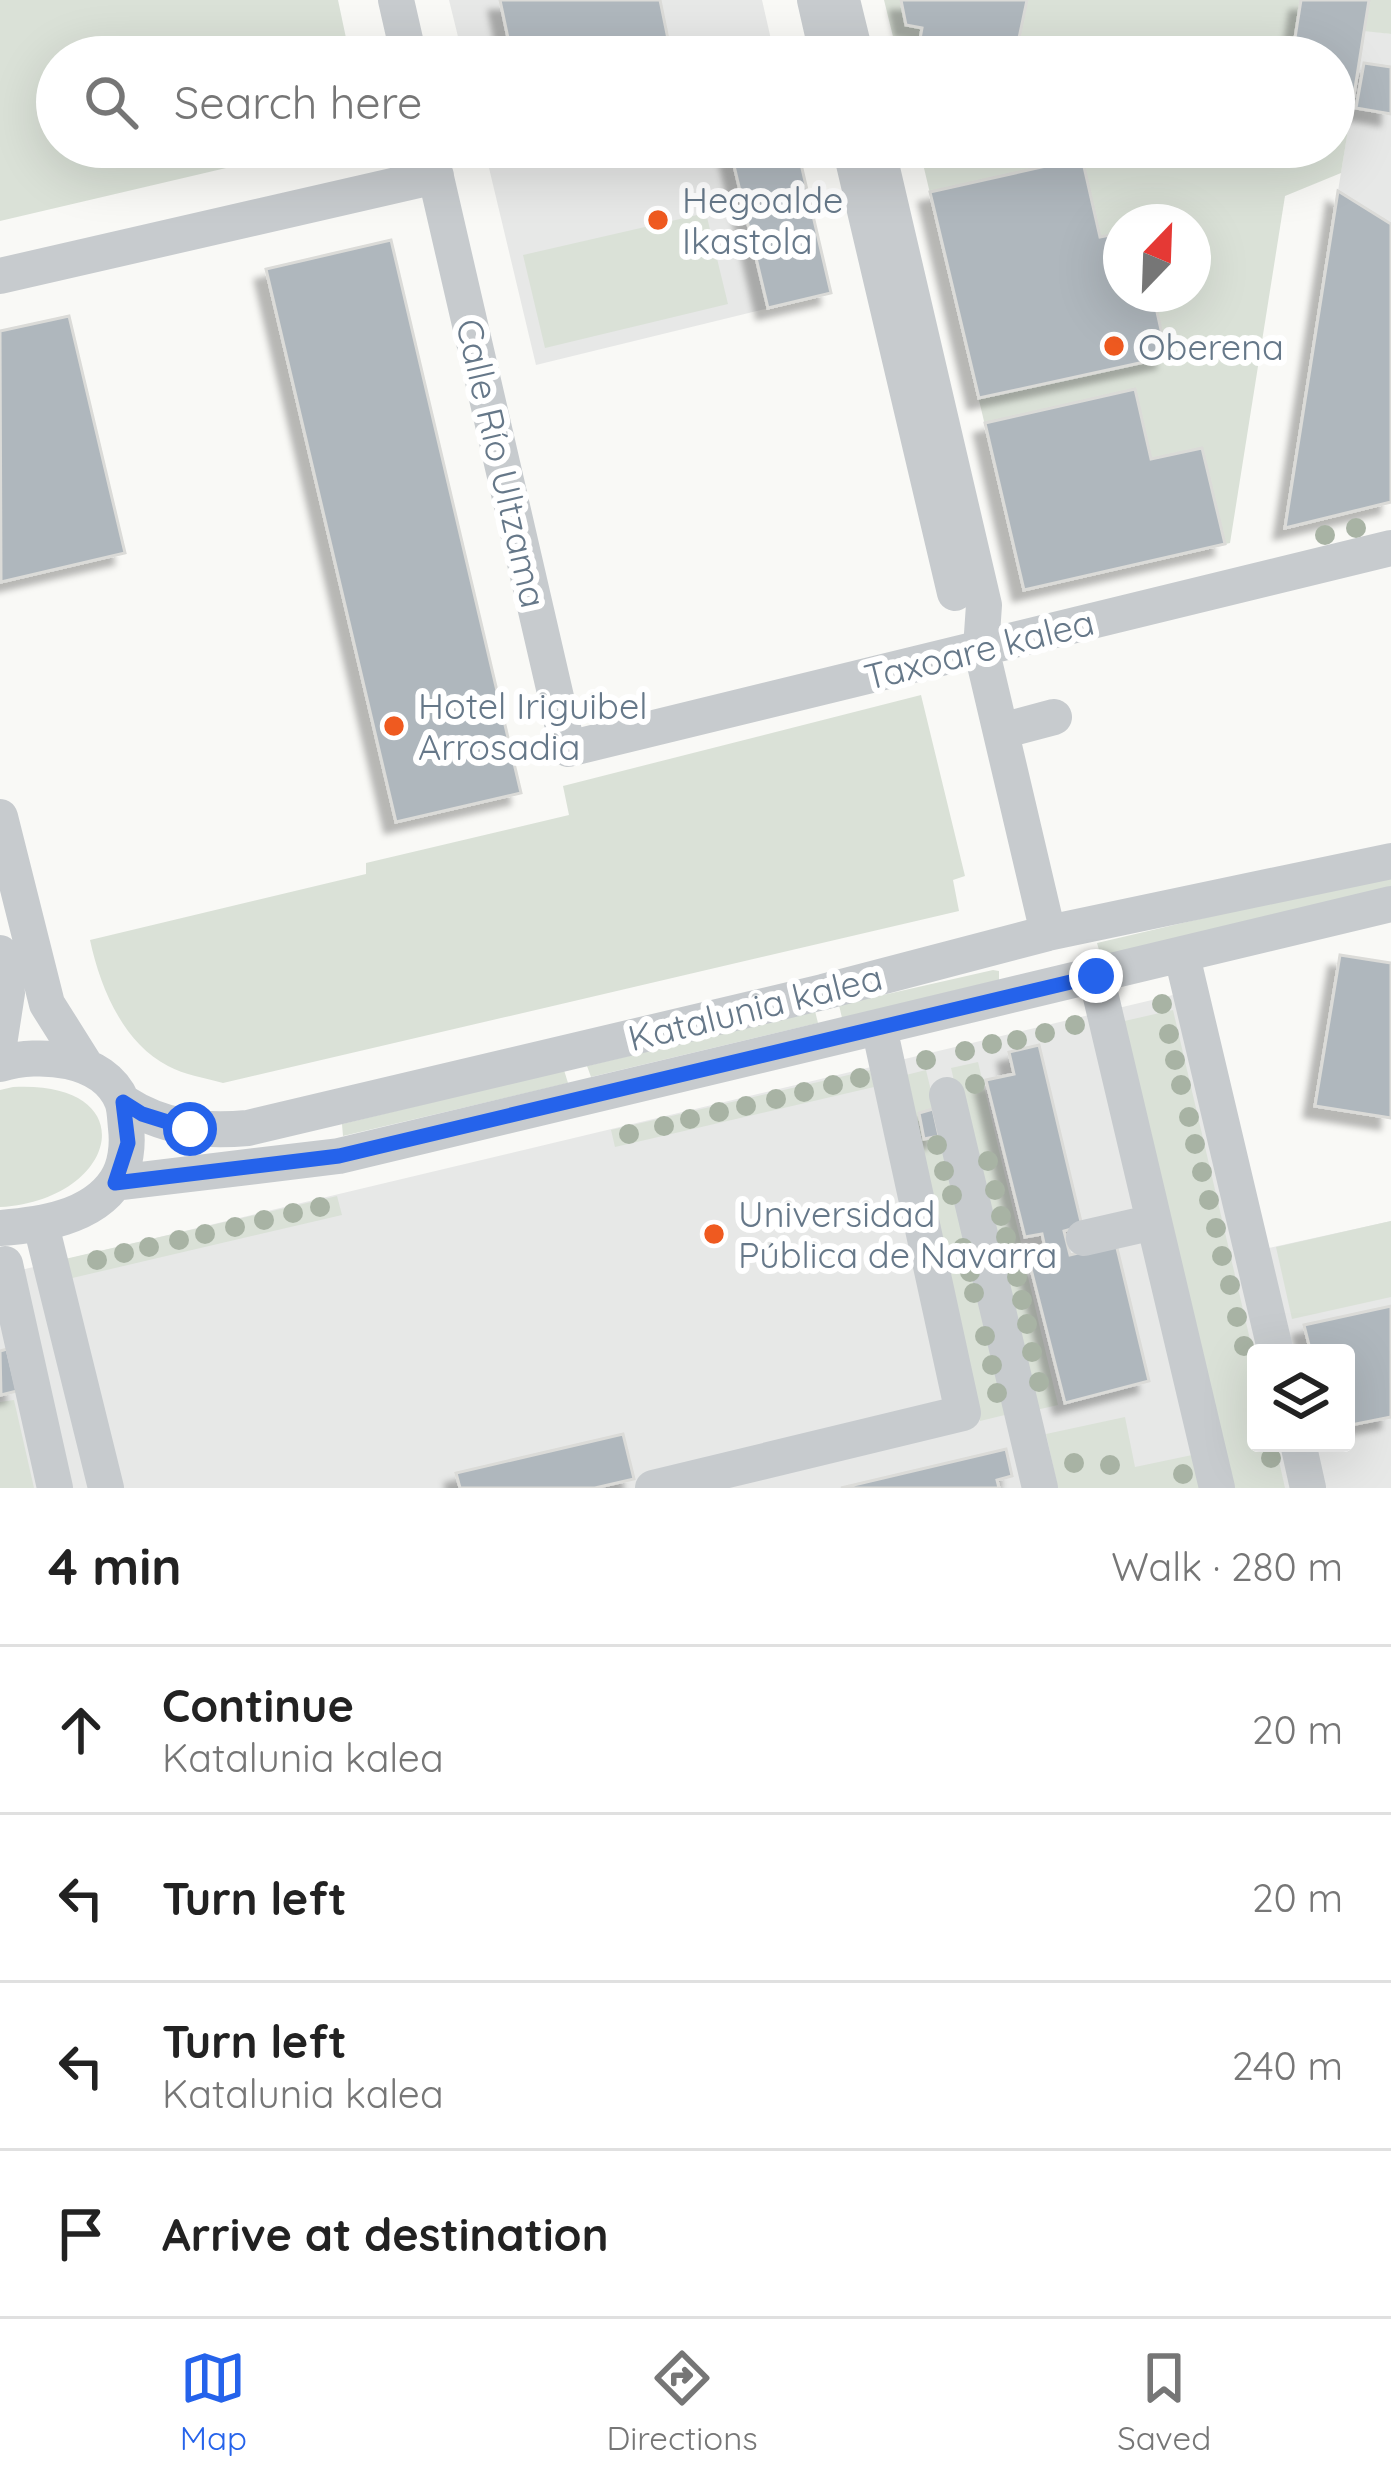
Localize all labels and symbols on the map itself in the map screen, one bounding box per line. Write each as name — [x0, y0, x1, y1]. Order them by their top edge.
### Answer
place label: Hegoalde Ikastola — [682, 177, 843, 263]
north arrow — [1103, 204, 1211, 312]
marker: Hegoalde Ikastola — [645, 207, 671, 233]
street label: Calle Río Ultzama — [447, 314, 557, 612]
place label: Oberena — [1138, 324, 1284, 369]
marker: Oberena — [1101, 333, 1127, 359]
street label: Taxoare kalea — [860, 599, 1098, 699]
place label: Hotel Iriguibel Arrosadia — [418, 683, 648, 769]
marker: Hotel Iriguibel Arrosadia — [381, 713, 407, 739]
route end — [1069, 949, 1123, 1003]
street label: Katalunia kalea — [623, 954, 887, 1060]
route start — [163, 1102, 217, 1156]
place label: Universidad Pública de Navarra — [738, 1191, 1057, 1277]
marker: Universidad Pública de Navarra — [701, 1221, 727, 1247]

